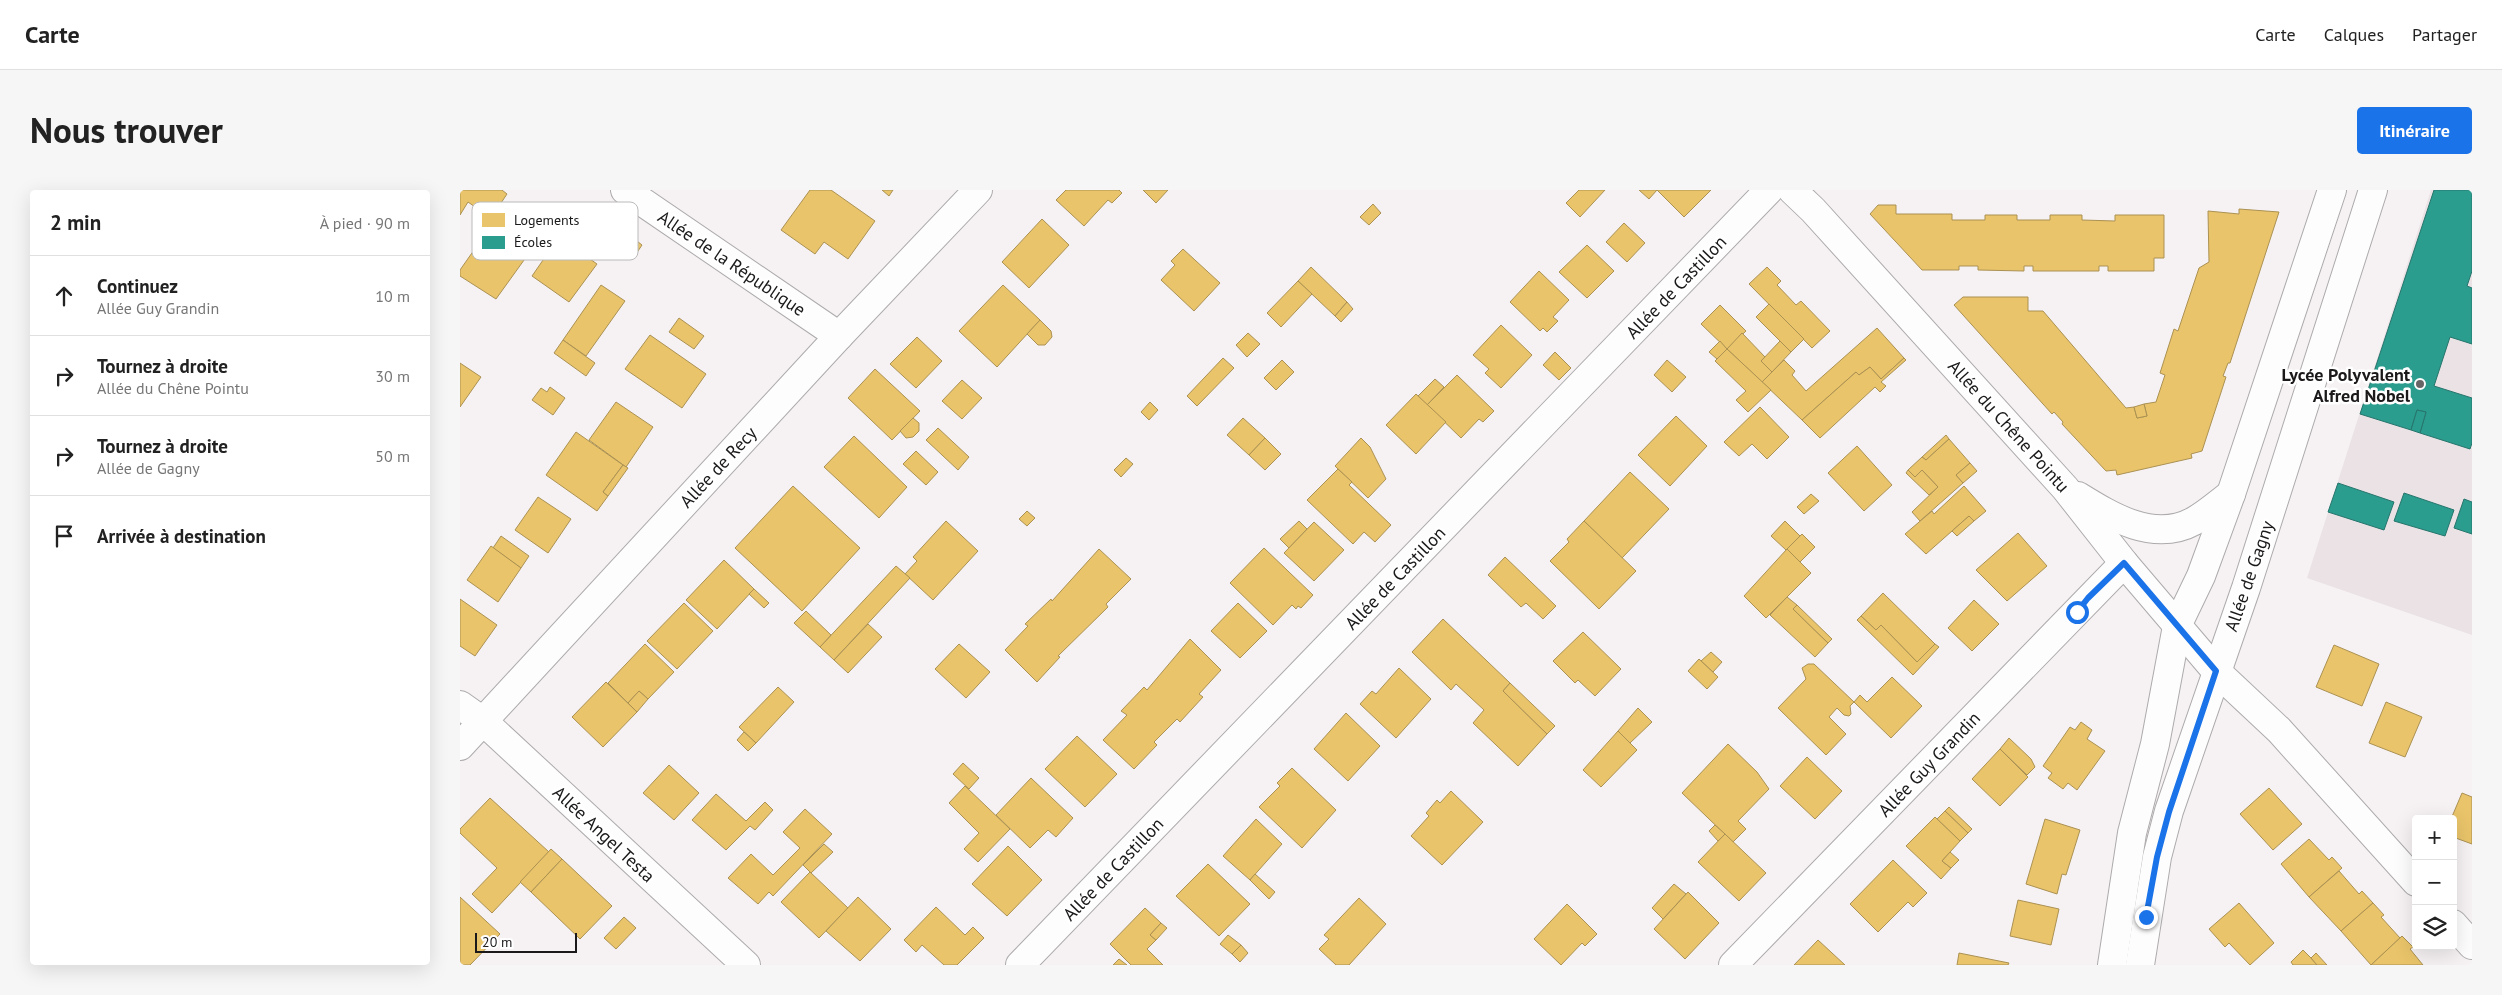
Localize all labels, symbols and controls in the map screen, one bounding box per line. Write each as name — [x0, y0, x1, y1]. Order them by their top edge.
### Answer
text: Carte — [25, 19, 80, 50]
text: Carte — [2255, 23, 2296, 46]
text: Calques — [2324, 23, 2384, 46]
text: Partager — [2412, 23, 2477, 46]
text: Nous trouver — [30, 107, 223, 153]
button: Itinéraire — [2357, 107, 2472, 154]
legend — [472, 202, 638, 260]
street label: Allée de la République — [654, 205, 810, 321]
text: 2 min — [50, 209, 101, 236]
text: Logements — [514, 211, 579, 229]
text: À pied · 90 m — [320, 213, 410, 233]
street label: Allée de Castillon — [1621, 230, 1731, 344]
text: Écoles — [514, 233, 552, 251]
text: Continuez — [97, 274, 178, 298]
icon: ahead — [50, 282, 78, 310]
text: 10 m — [375, 286, 410, 306]
text: Allée Guy Grandin — [97, 298, 219, 318]
text: Tournez à droite — [97, 354, 228, 378]
street label: Allée du Chêne Pointu — [1943, 355, 2075, 497]
icon: right — [50, 362, 78, 390]
place label: Lycée Polyvalent Alfred Nobel — [2282, 363, 2411, 407]
text: 30 m — [375, 366, 410, 386]
text: Allée du Chêne Pointu — [97, 378, 249, 398]
marker: Lycée Polyvalent Alfred Nobel — [2414, 378, 2426, 390]
street label: Allée de Recy — [675, 421, 762, 512]
text: Tournez à droite — [97, 434, 228, 458]
icon: right — [50, 442, 78, 470]
text: 50 m — [375, 446, 410, 466]
text: Allée de Gagny — [97, 458, 200, 478]
street label: Allée de Gagny — [2219, 517, 2279, 634]
street label: Allée de Castillon — [1340, 521, 1450, 635]
icon: arrive — [50, 522, 78, 550]
text: Arrivée à destination — [97, 524, 266, 548]
route start — [2066, 601, 2089, 624]
street label: Allée Guy Grandin — [1873, 707, 1985, 821]
street label: Allée Angel Testa — [548, 781, 660, 887]
street label: Allée de Castillon — [1058, 812, 1168, 926]
map controls — [2412, 815, 2457, 950]
button: + — [2412, 815, 2457, 860]
button: − — [2412, 860, 2457, 905]
button: layers — [2412, 905, 2457, 950]
route end — [2135, 906, 2158, 929]
scale bar — [475, 930, 578, 953]
text: 20 m — [482, 933, 512, 951]

